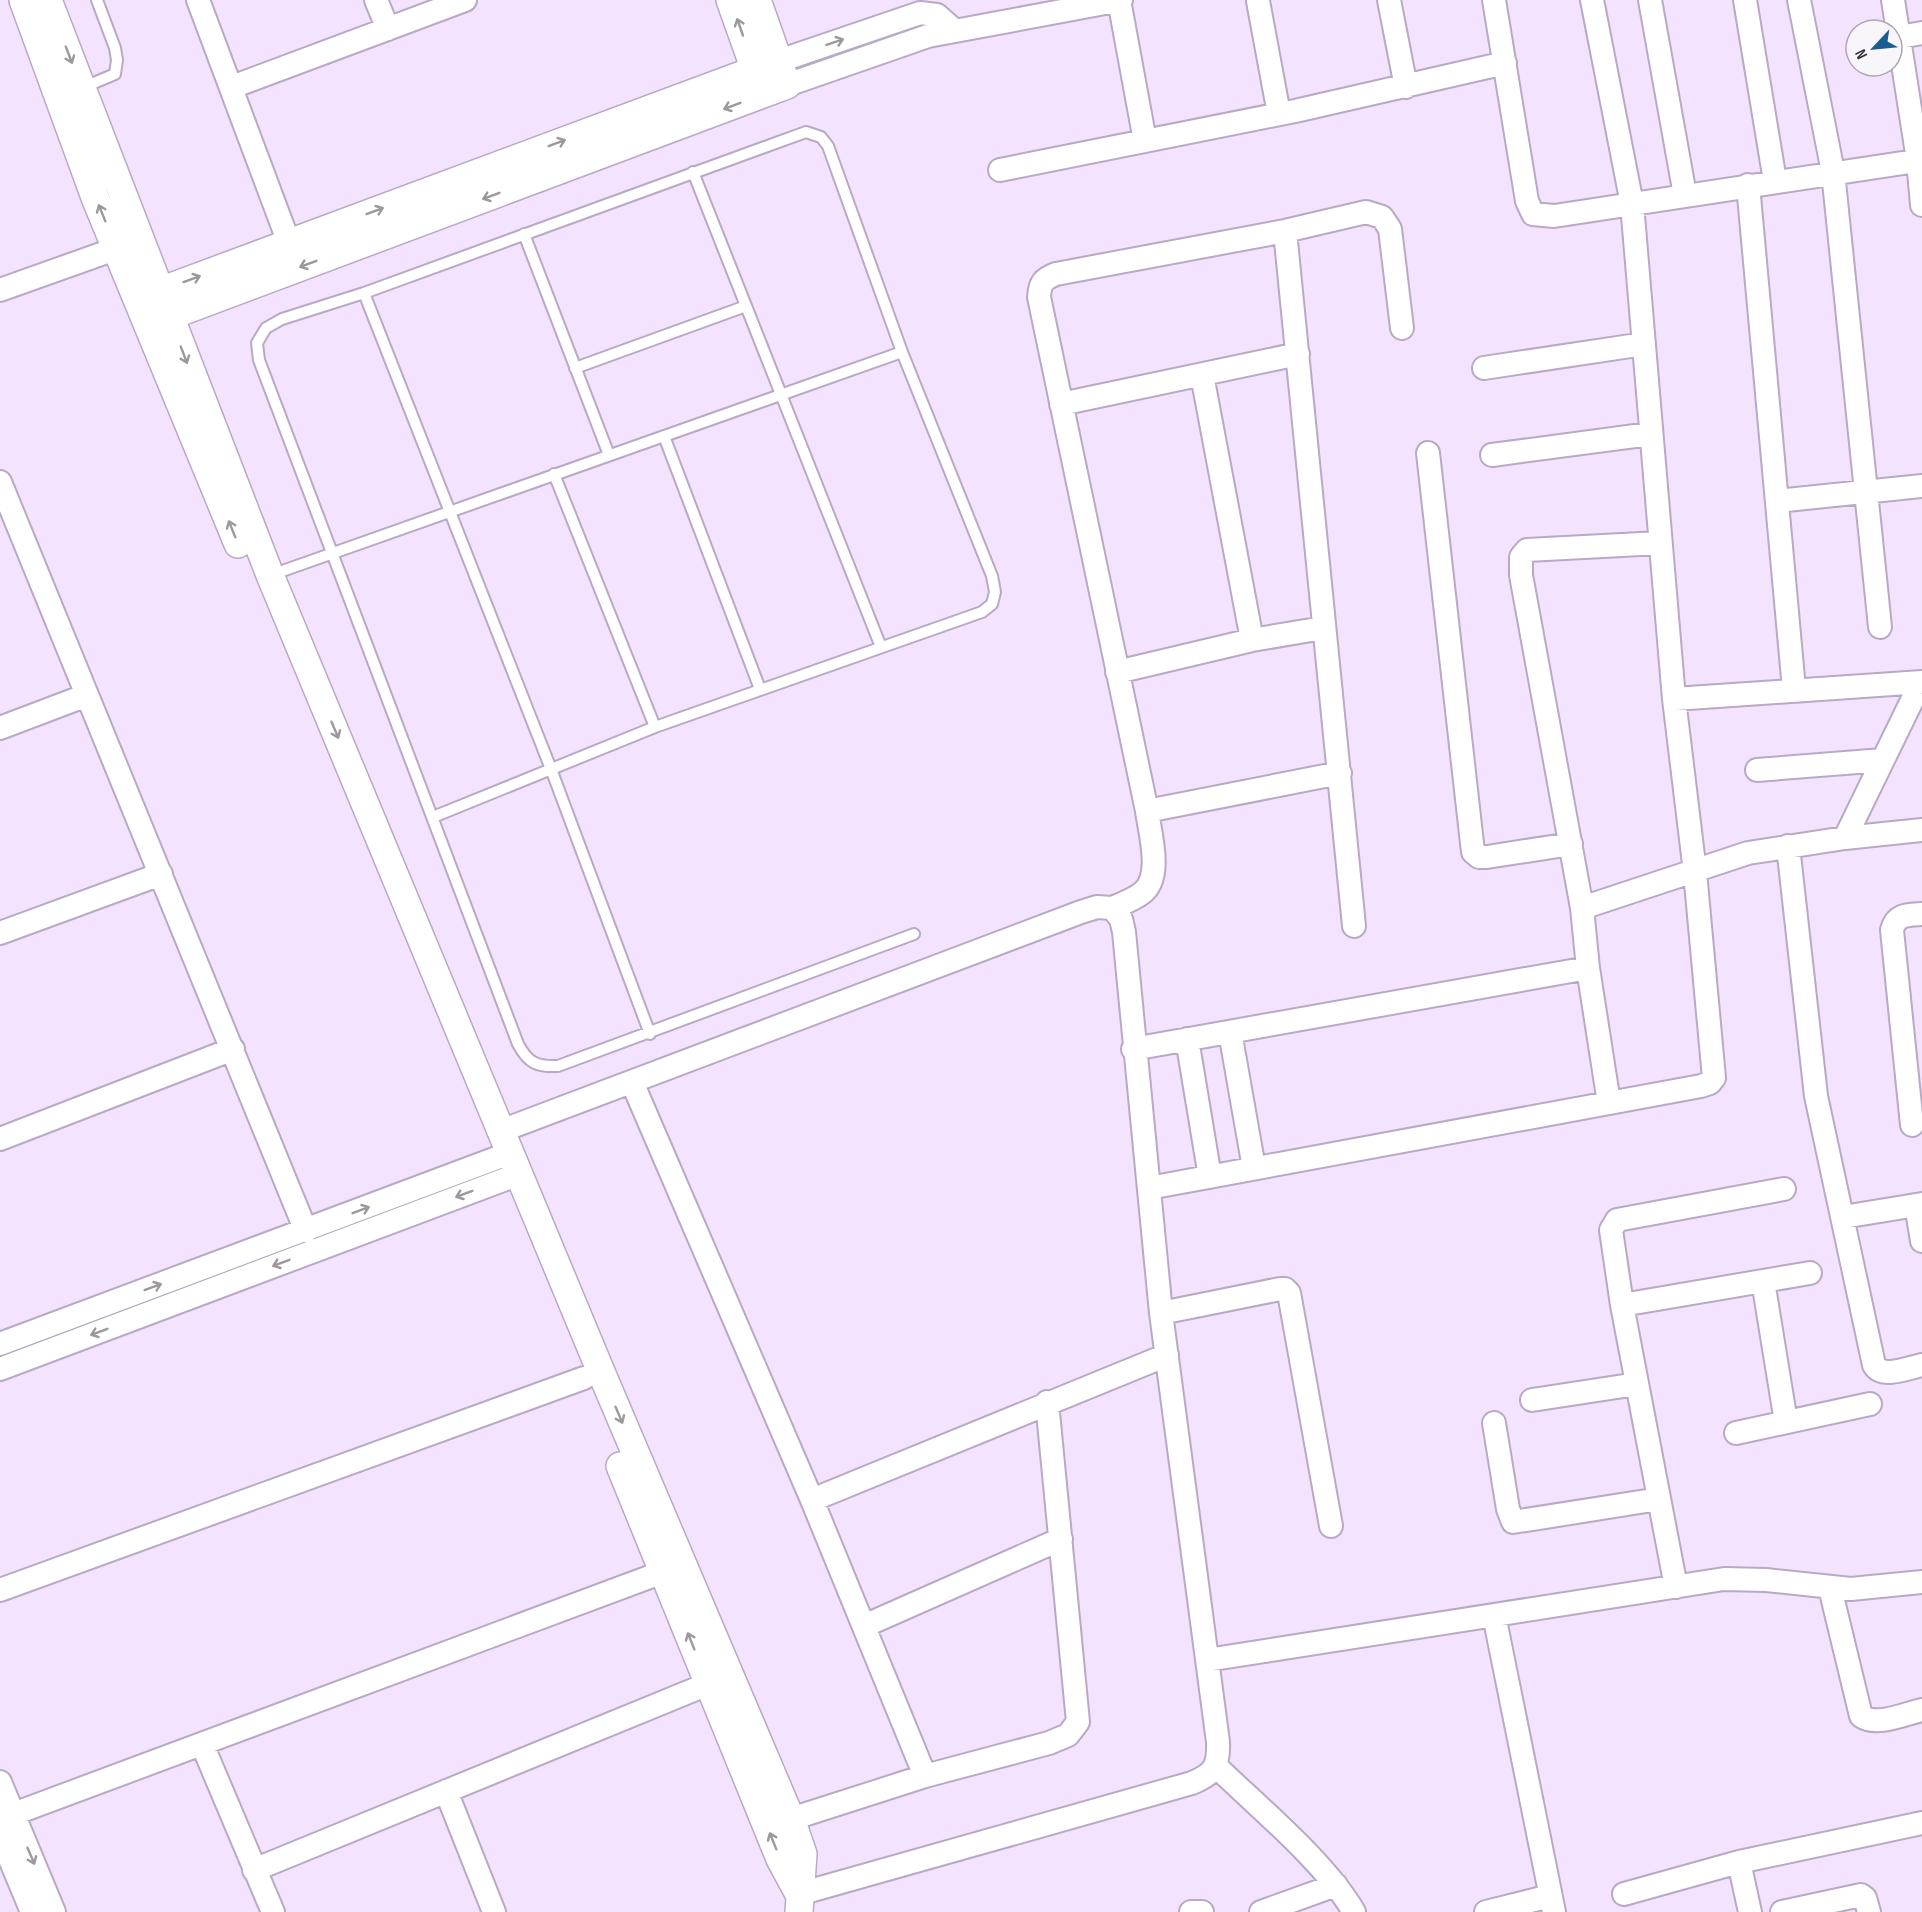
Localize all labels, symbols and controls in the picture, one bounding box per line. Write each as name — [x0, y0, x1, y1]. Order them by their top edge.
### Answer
one-way arrow — [734, 18, 745, 37]
north arrow — [1844, 18, 1904, 78]
one-way arrow — [825, 35, 844, 46]
one-way arrow — [64, 45, 75, 64]
text: N — [1851, 46, 1872, 62]
one-way arrow — [724, 101, 742, 112]
one-way arrow — [548, 137, 566, 148]
one-way arrow — [482, 191, 501, 202]
one-way arrow — [96, 205, 107, 223]
one-way arrow — [365, 205, 384, 216]
one-way arrow — [299, 260, 318, 271]
one-way arrow — [182, 273, 201, 284]
one-way arrow — [179, 345, 190, 363]
one-way arrow — [226, 521, 237, 539]
one-way arrow — [330, 721, 341, 739]
one-way arrow — [455, 1190, 474, 1201]
one-way arrow — [351, 1203, 369, 1214]
one-way arrow — [272, 1258, 291, 1269]
one-way arrow — [144, 1281, 162, 1292]
one-way arrow — [90, 1327, 109, 1338]
one-way arrow — [614, 1405, 625, 1423]
one-way arrow — [685, 1633, 696, 1651]
one-way arrow — [767, 1833, 778, 1851]
one-way arrow — [26, 1846, 37, 1864]

